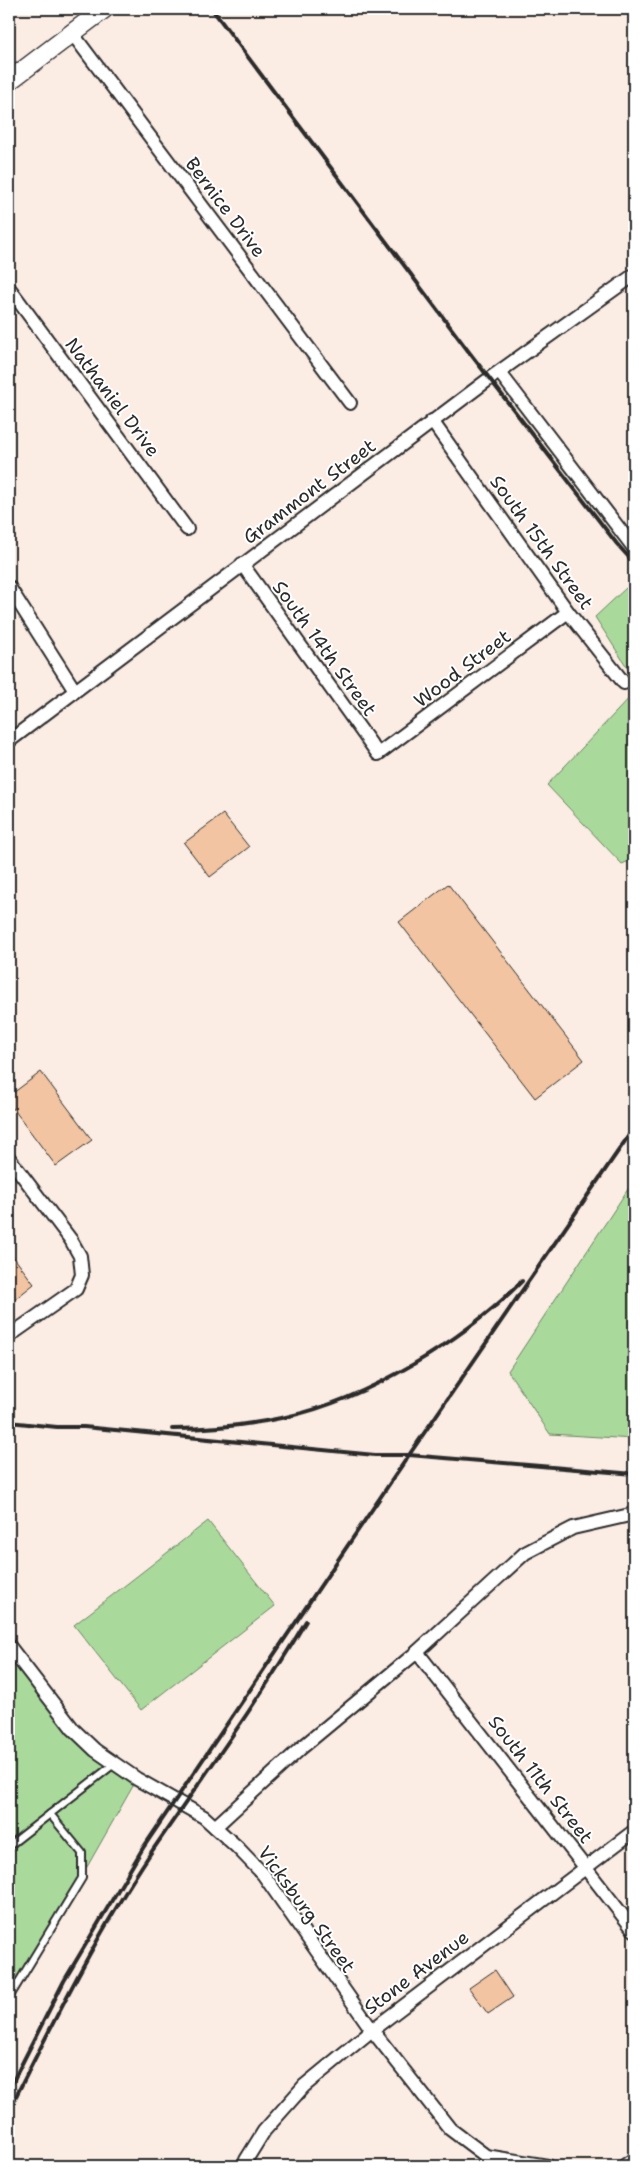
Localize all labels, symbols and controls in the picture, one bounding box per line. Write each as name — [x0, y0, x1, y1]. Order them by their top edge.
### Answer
street label: Bernice Drive — [180, 152, 272, 262]
street label: Nathaniel Drive — [60, 333, 166, 462]
street label: Grammont Street — [238, 433, 381, 550]
street label: South 15th Street — [484, 470, 599, 615]
street label: South 14th Street — [267, 576, 382, 721]
street label: Wood Street — [409, 624, 516, 713]
street label: South 11th Street — [483, 1710, 599, 1848]
street label: Vicksburg Street — [252, 1841, 361, 1978]
street label: Stone Avenue — [359, 1925, 474, 2020]

